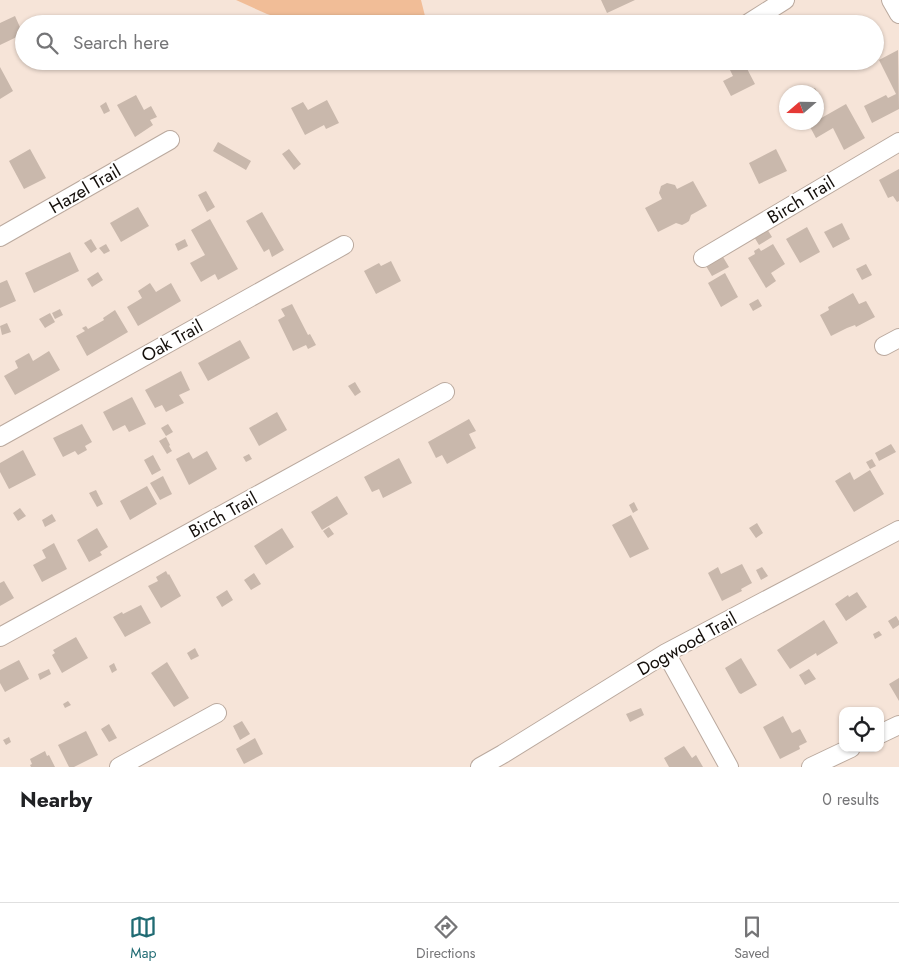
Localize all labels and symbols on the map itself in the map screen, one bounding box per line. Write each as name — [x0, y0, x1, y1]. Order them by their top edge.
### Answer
north arrow — [779, 85, 824, 130]
street label: Hazel Trail — [44, 158, 126, 220]
street label: Birch Trail — [762, 170, 840, 230]
street label: Oak Trail — [136, 313, 208, 369]
street label: Birch Trail — [184, 486, 262, 544]
street label: Dogwood Trail — [633, 606, 741, 682]

